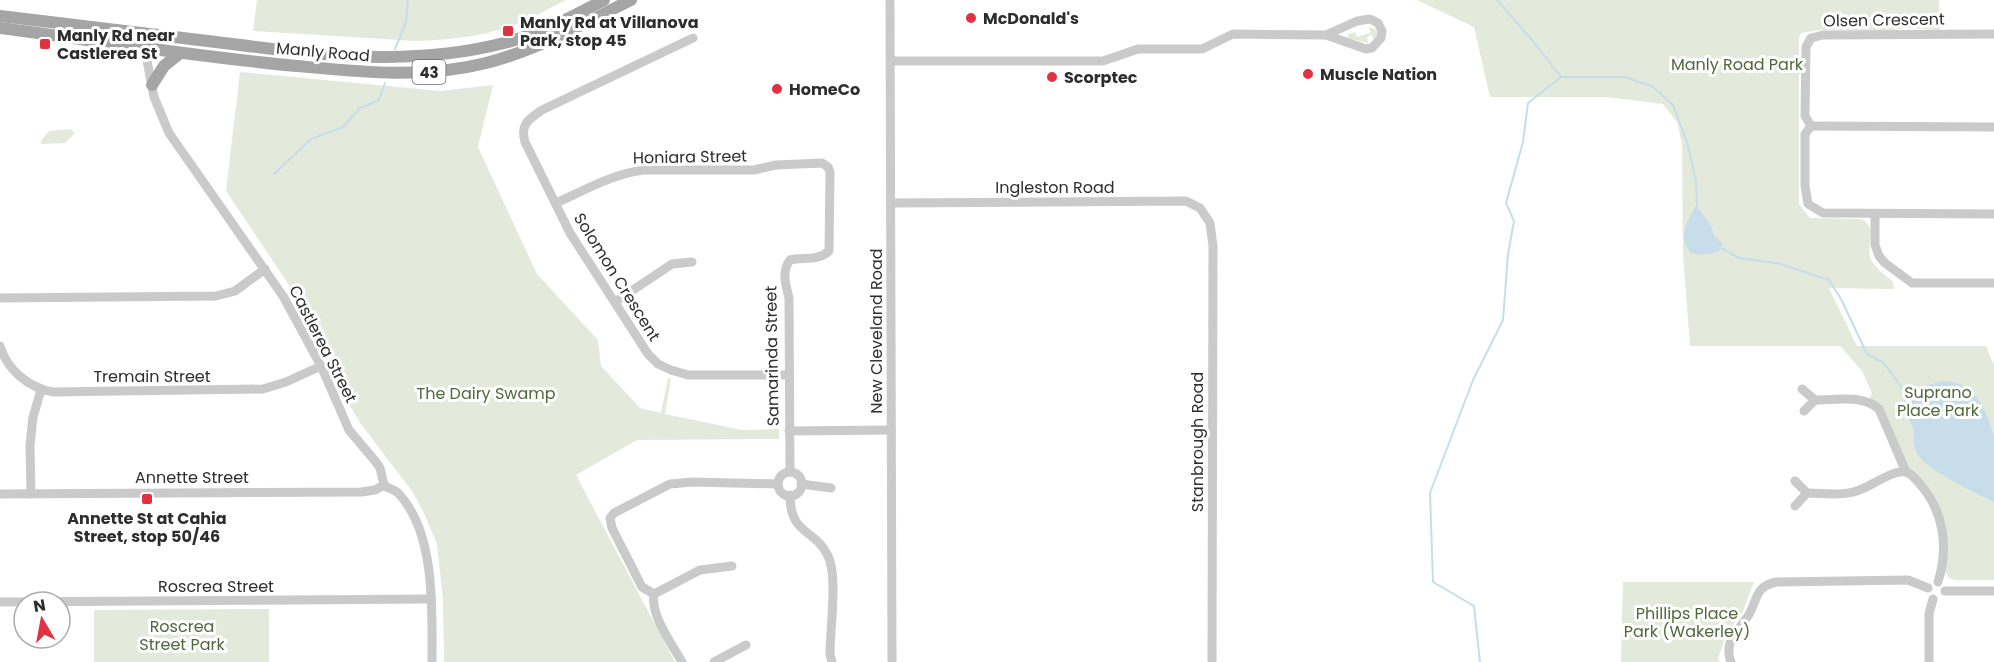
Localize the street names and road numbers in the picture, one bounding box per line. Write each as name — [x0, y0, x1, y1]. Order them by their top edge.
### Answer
street label: Olsen Crescent — [1823, 7, 1945, 33]
street label: Manly Road — [275, 36, 371, 68]
road number: 43 — [412, 60, 446, 84]
street label: Honiara Street — [633, 145, 747, 169]
street label: Ingleston Road — [995, 176, 1115, 199]
street label: Solomon Crescent — [568, 208, 666, 346]
street label: New Cleveland Road — [865, 248, 888, 414]
street label: Castlerea Street — [283, 281, 363, 407]
street label: Samarinda Street — [759, 285, 785, 426]
street label: Tremain Street — [93, 365, 211, 388]
street label: Stanbrough Road — [1186, 372, 1209, 512]
street label: Annette Street — [135, 466, 249, 489]
street label: Roscrea Street — [158, 575, 274, 598]

